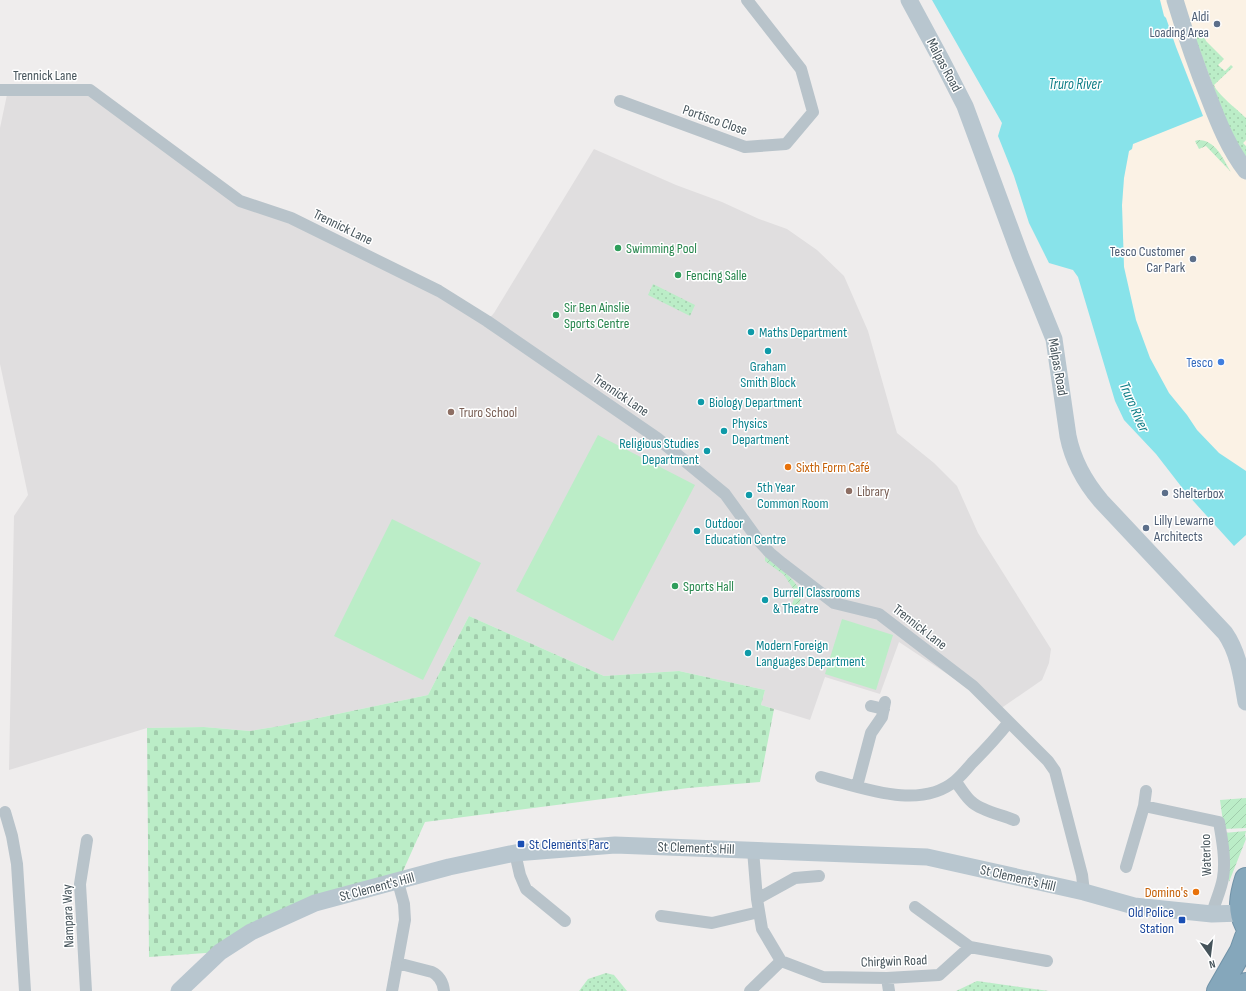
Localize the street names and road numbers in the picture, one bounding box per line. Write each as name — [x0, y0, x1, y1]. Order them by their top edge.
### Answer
street label: Malpas Road — [923, 35, 965, 95]
street label: Trennick Lane — [13, 67, 77, 84]
street label: Portisco Close — [680, 101, 750, 139]
street label: Trennick Lane — [310, 205, 376, 249]
street label: Malpas Road — [1045, 337, 1071, 397]
street label: Trennick Lane — [590, 370, 652, 420]
street label: Trennick Lane — [890, 601, 950, 653]
street label: Waterloo — [1197, 833, 1215, 876]
street label: St Clement's Hill — [657, 838, 735, 858]
street label: St Clement's Hill — [979, 861, 1057, 895]
street label: St Clement's Hill — [338, 869, 416, 905]
street label: Nampara Way — [58, 883, 78, 948]
street label: Chirgwin Road — [860, 951, 928, 971]

